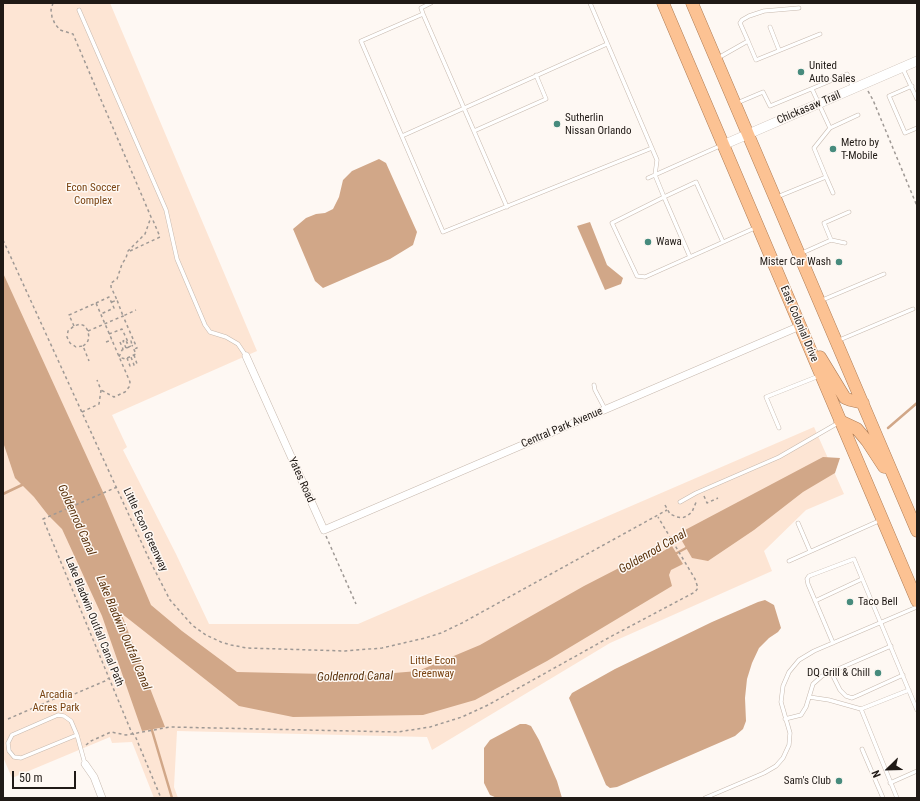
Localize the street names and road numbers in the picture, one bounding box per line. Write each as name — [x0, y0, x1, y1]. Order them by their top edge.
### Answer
street label: Chickasaw Trail — [775, 89, 843, 127]
street label: East Colonial Drive — [777, 284, 821, 364]
street label: Central Park Avenue — [519, 405, 605, 451]
street label: Yates Road — [285, 455, 317, 505]
street label: Little Econ Greenway — [120, 486, 170, 574]
street label: Lake Bladwin Outfall Canal Path — [62, 555, 126, 689]

